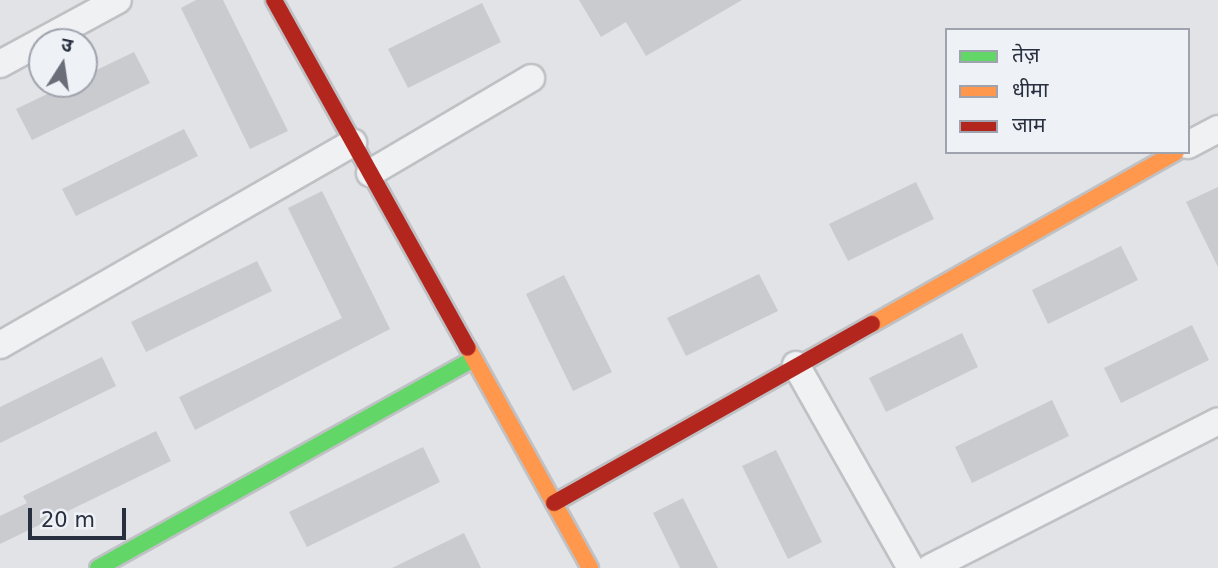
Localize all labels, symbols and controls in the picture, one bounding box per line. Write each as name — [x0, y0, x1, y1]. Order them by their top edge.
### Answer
north arrow — [28, 28, 98, 98]
legend — [945, 28, 1190, 154]
text: उ — [59, 32, 75, 56]
text: तेज़ — [1012, 43, 1040, 67]
text: धीमा — [1012, 78, 1048, 102]
text: जाम — [1012, 113, 1046, 137]
scale bar — [32, 494, 130, 538]
text: 20 m — [41, 508, 95, 532]

